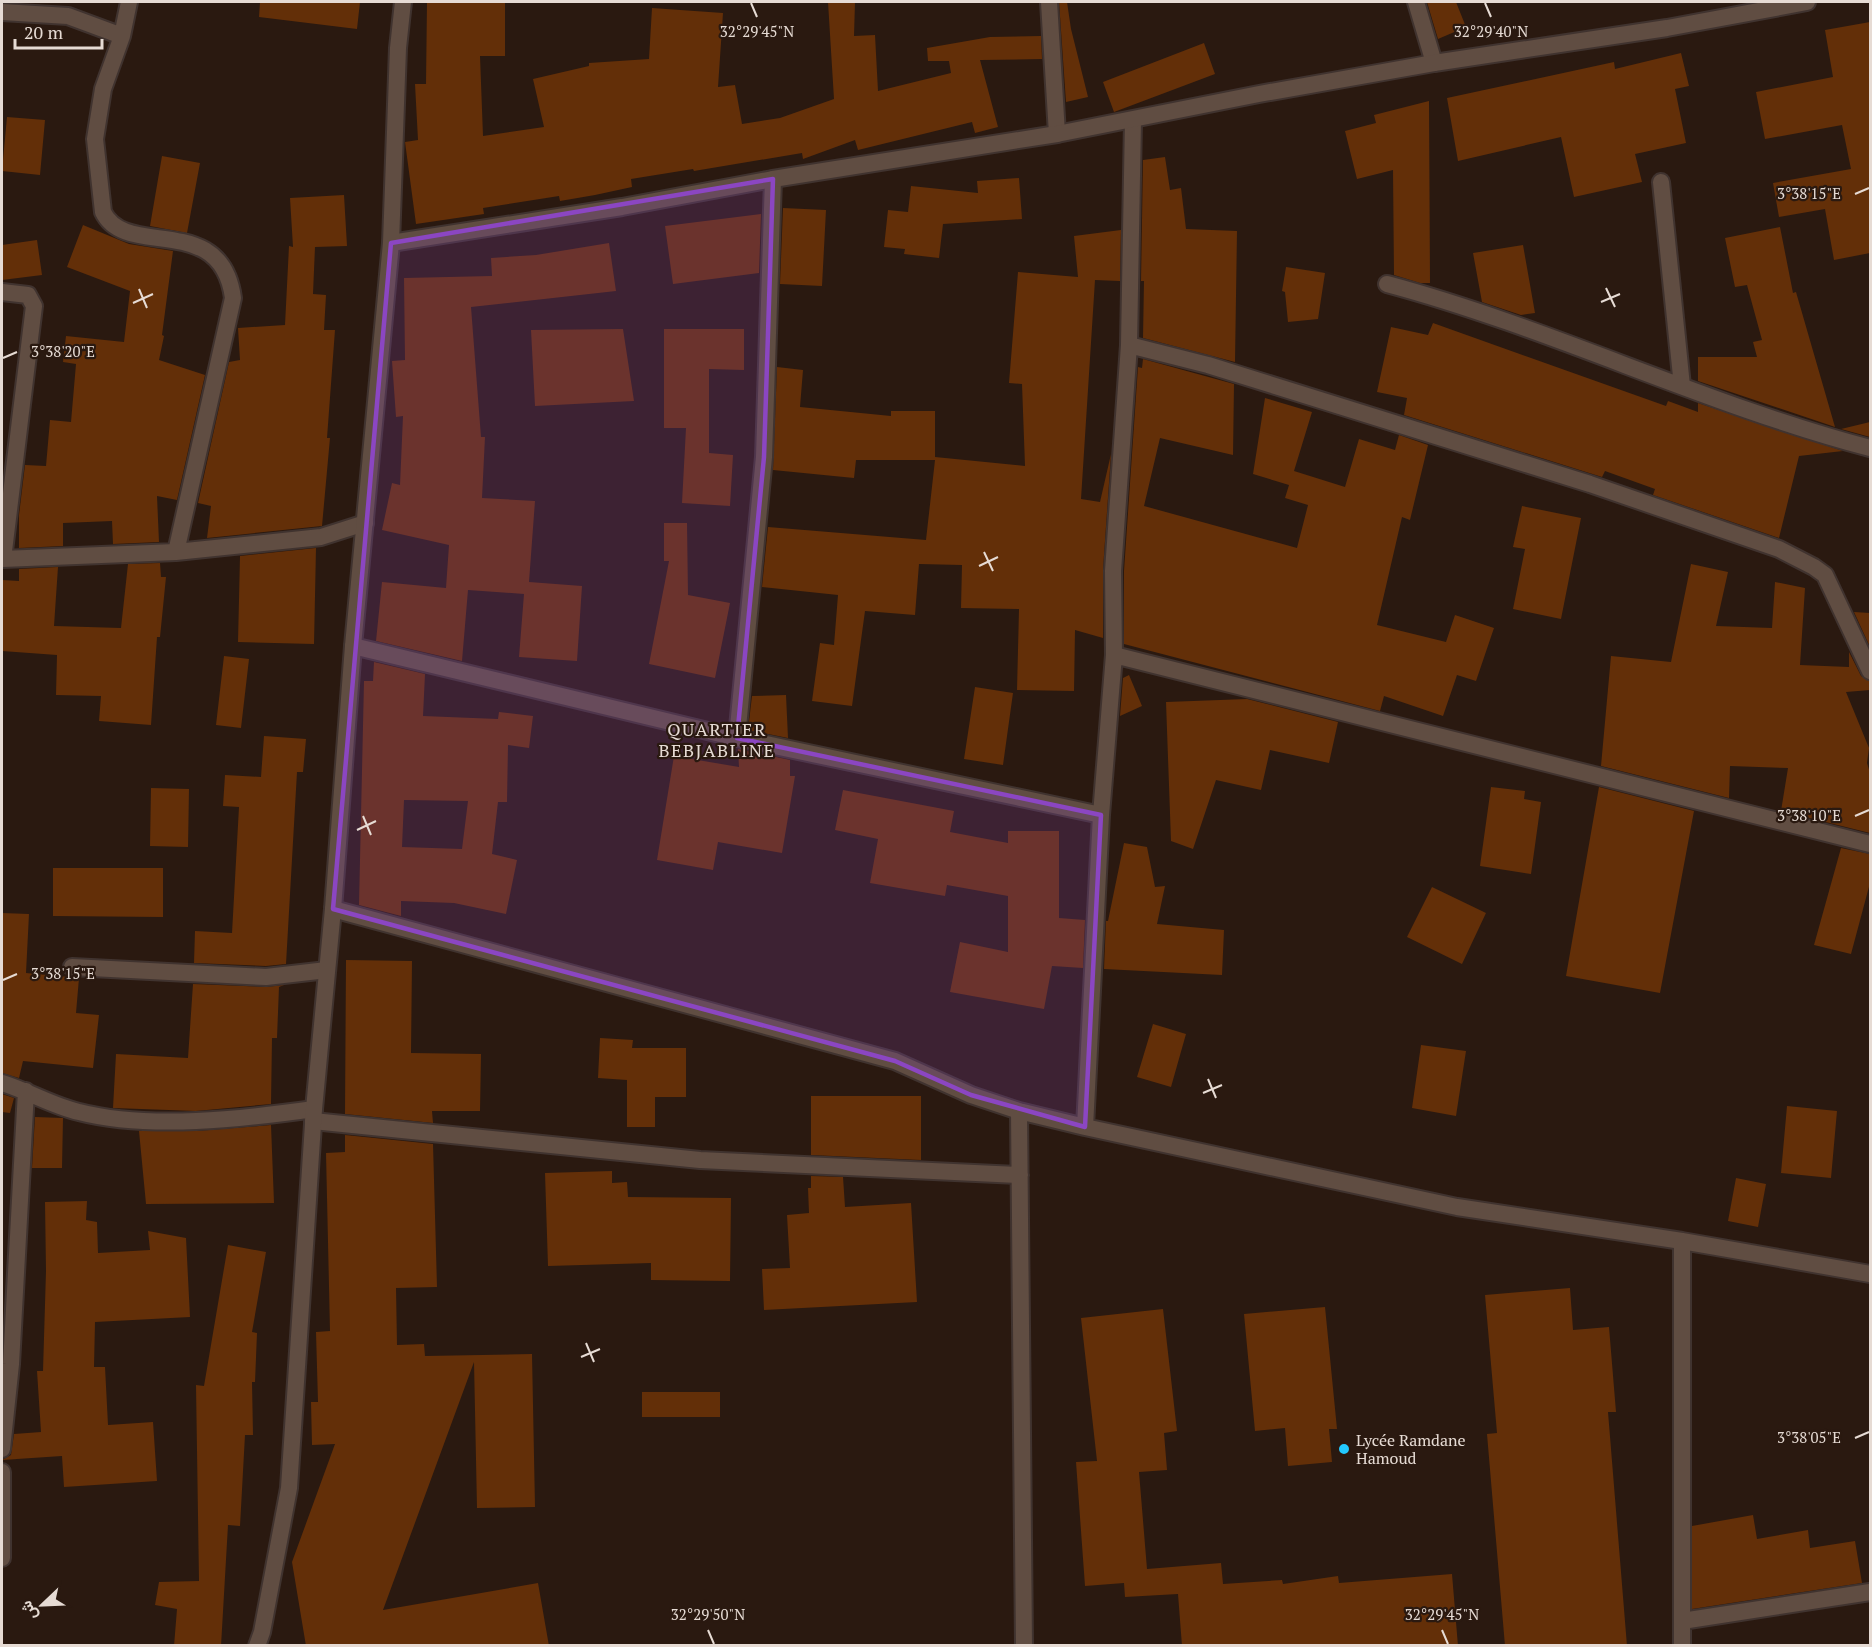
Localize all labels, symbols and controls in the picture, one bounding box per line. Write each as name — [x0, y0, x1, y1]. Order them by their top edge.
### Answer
scale bar — [15, 12, 102, 50]
text: 20 m — [24, 20, 64, 44]
text: 32°29'45"N — [720, 21, 794, 41]
text: 32°29'40"N — [1454, 21, 1528, 41]
text: 3°38'15"E — [1777, 183, 1841, 203]
text: 3°38'20"E — [31, 341, 95, 361]
district label: QUARTIER BEBJABLINE — [659, 717, 776, 762]
text: 3°38'10"E — [1777, 805, 1841, 825]
text: 3°38'15"E — [31, 963, 95, 983]
text: 3°38'05"E — [1777, 1427, 1841, 1447]
place label: Lycée Ramdane Hamoud — [1356, 1429, 1466, 1469]
marker: Lycée Ramdane Hamoud — [1337, 1442, 1351, 1456]
north arrow — [12, 1575, 72, 1635]
text: ش — [14, 1598, 42, 1624]
text: 32°29'50"N — [671, 1604, 745, 1624]
text: 32°29'45"N — [1405, 1604, 1479, 1624]

